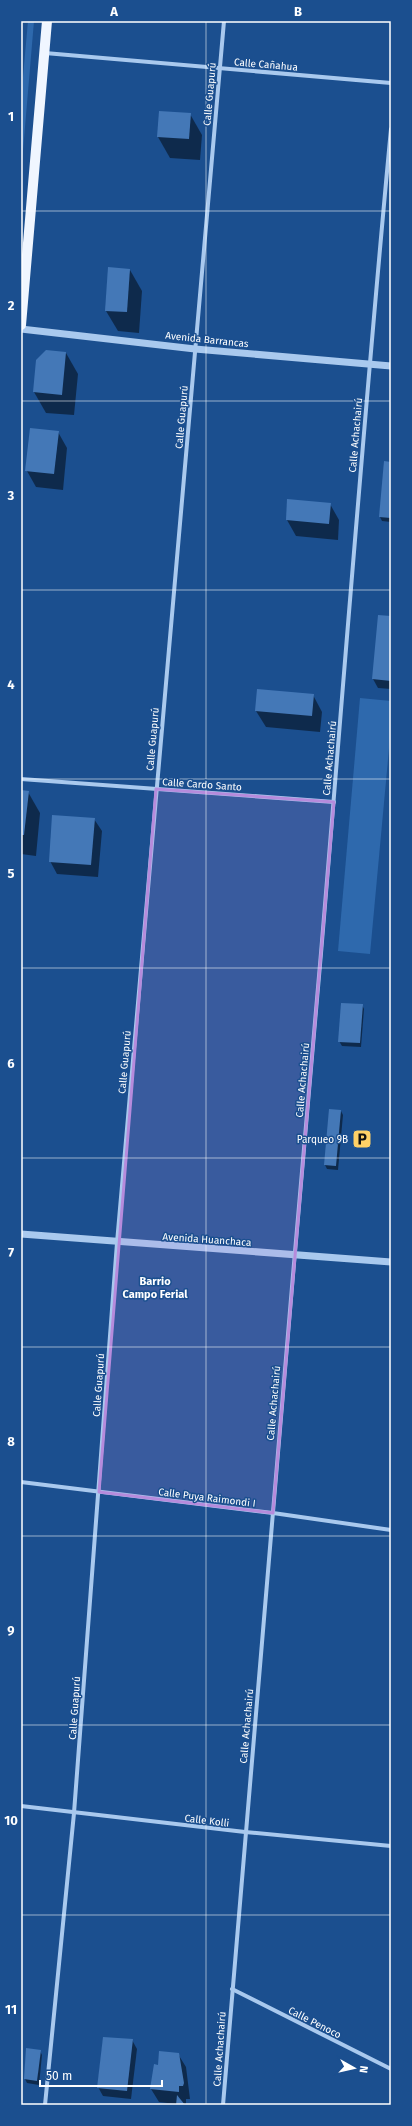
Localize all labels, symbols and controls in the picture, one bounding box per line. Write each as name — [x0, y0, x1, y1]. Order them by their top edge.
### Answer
text: A — [109, 4, 118, 19]
text: B — [294, 4, 302, 19]
street label: Calle Cañahua — [233, 56, 298, 74]
street label: Calle Guapurú — [200, 62, 219, 126]
text: 1 — [8, 109, 14, 124]
text: 2 — [8, 298, 15, 313]
street label: Avenida Barrancas — [165, 330, 249, 350]
street label: Calle Guapurú — [172, 385, 191, 449]
street label: Calle Achachairú — [346, 397, 365, 473]
text: 3 — [7, 488, 15, 503]
text: 4 — [7, 677, 15, 692]
street label: Calle Guapurú — [143, 707, 162, 771]
street label: Calle Achachairú — [320, 720, 339, 796]
street label: Calle Cardo Santo — [162, 776, 242, 794]
text: 5 — [8, 866, 15, 881]
street label: Calle Guapurú — [115, 1030, 134, 1094]
street label: Calle Achachairú — [293, 1042, 312, 1118]
text: 6 — [7, 1056, 15, 1071]
parking icon: Parqueo 9B — [351, 1128, 373, 1150]
place label: Parqueo 9B — [297, 1134, 348, 1146]
street label: Avenida Huanchaca — [162, 1231, 252, 1249]
text: 7 — [8, 1245, 14, 1260]
district label: Barrio Campo Ferial — [123, 1275, 188, 1301]
street label: Calle Guapurú — [90, 1353, 107, 1417]
street label: Calle Achachairú — [264, 1365, 283, 1441]
text: 8 — [7, 1434, 15, 1449]
street label: Calle Puya Raimondi I — [158, 1486, 256, 1510]
text: 9 — [7, 1623, 15, 1638]
street label: Calle Guapurú — [66, 1676, 83, 1740]
street label: Calle Achachairú — [237, 1688, 256, 1764]
street label: Calle Kolli — [184, 1812, 230, 1830]
text: 10 — [4, 1813, 18, 1828]
text: 11 — [5, 2002, 17, 2017]
street label: Calle Penoco — [286, 2004, 343, 2041]
street label: Calle Achachairú — [210, 2011, 229, 2087]
north arrow — [334, 2048, 374, 2088]
scale bar — [40, 2062, 162, 2088]
text: N — [356, 2065, 370, 2074]
text: 50 m — [46, 2069, 72, 2083]

